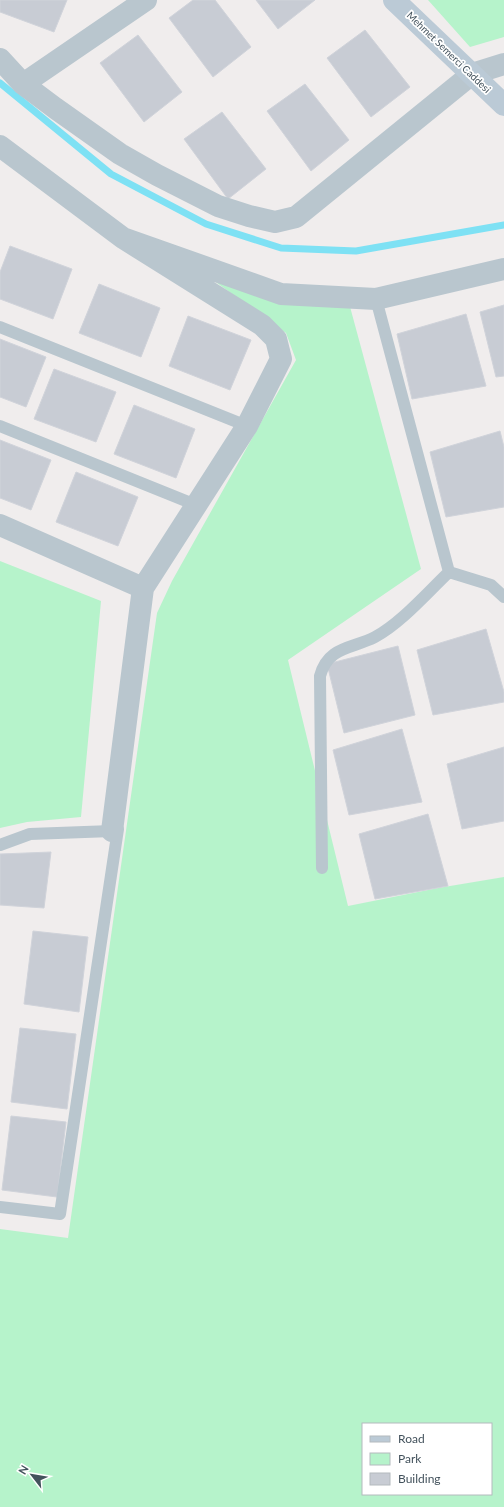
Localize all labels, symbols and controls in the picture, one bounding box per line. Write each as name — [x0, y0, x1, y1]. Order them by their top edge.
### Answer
street label: Mehmet Semerci Caddesi — [405, 9, 493, 95]
legend — [362, 1423, 492, 1495]
text: Road — [398, 1431, 425, 1446]
text: Park — [398, 1451, 422, 1466]
north arrow — [12, 1455, 52, 1495]
text: N — [15, 1463, 31, 1477]
text: Building — [398, 1471, 441, 1486]

